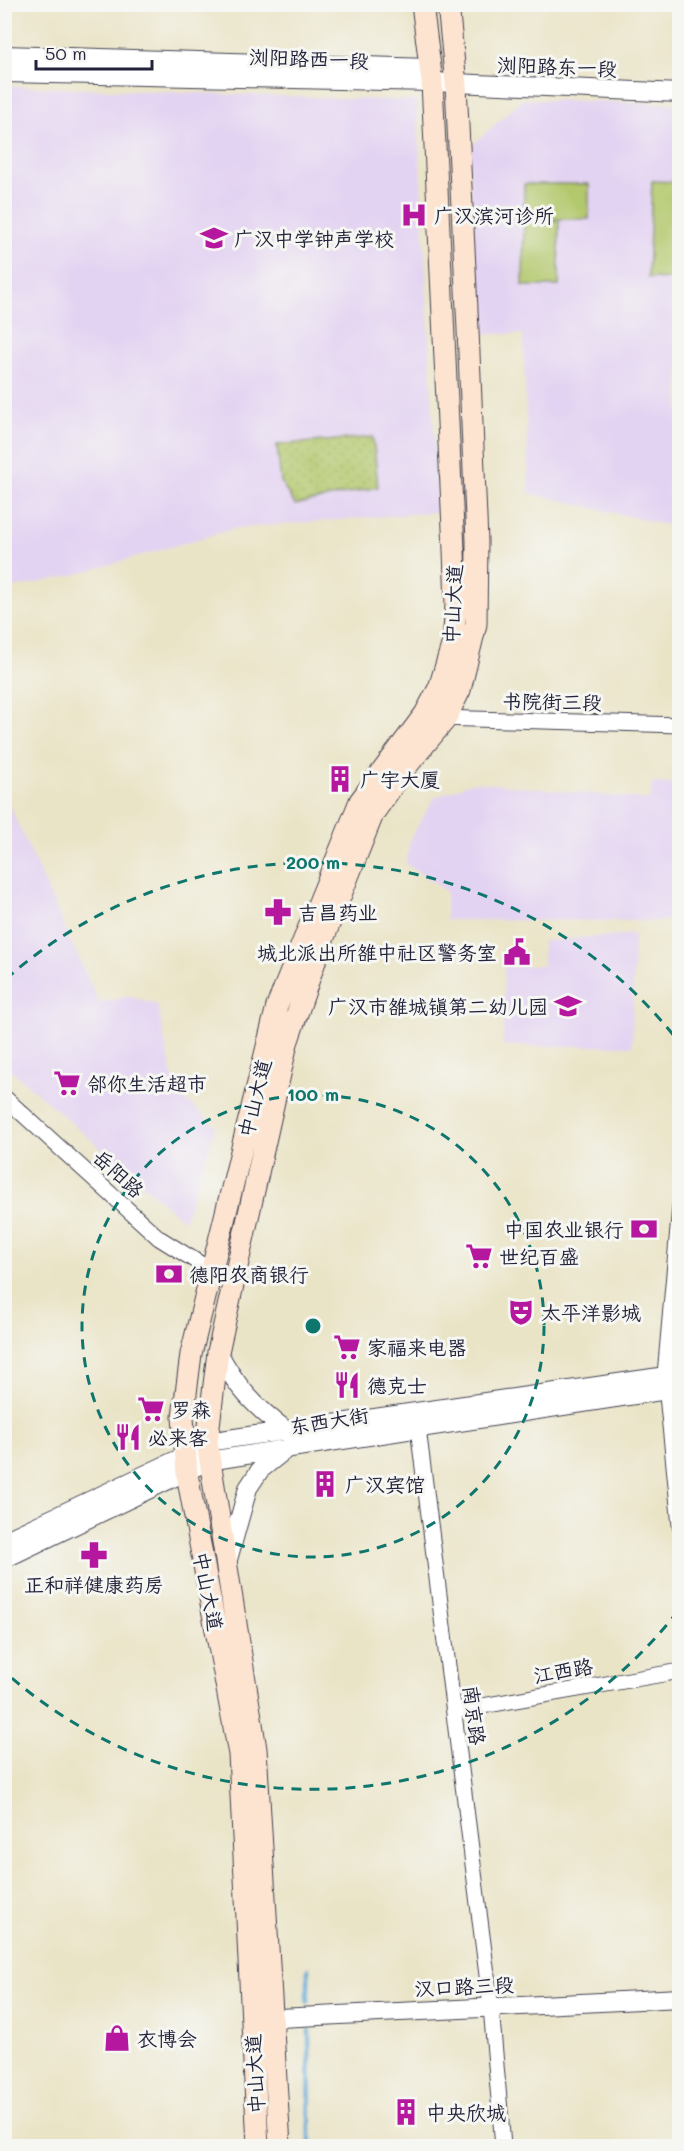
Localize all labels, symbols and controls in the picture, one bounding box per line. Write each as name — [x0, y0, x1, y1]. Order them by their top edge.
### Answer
scale bar — [36, 33, 152, 71]
text: 50 m — [45, 41, 87, 65]
street label: 浏阳路西一段 — [249, 43, 369, 73]
street label: 浏阳路东一段 — [497, 51, 617, 81]
hospital icon: 广汉滨河诊所 — [399, 200, 429, 230]
place label: 广汉滨河诊所 — [434, 202, 554, 228]
school or university icon: 广汉中学钟声学校 — [199, 223, 229, 253]
place label: 广汉中学钟声学校 — [234, 225, 394, 251]
street label: 中山大道 — [437, 563, 467, 645]
street label: 书院街三段 — [502, 687, 602, 715]
building icon: 广宇大厦 — [325, 764, 355, 794]
place label: 广宇大厦 — [360, 766, 440, 792]
text: 200 m — [286, 850, 340, 874]
pharmacy icon: 吉昌药业 — [263, 897, 293, 927]
place label: 吉昌药业 — [298, 899, 378, 925]
public building icon: 城北派出所雒中社区警务室 — [502, 937, 532, 967]
place label: 城北派出所雒中社区警务室 — [257, 939, 497, 965]
school or university icon: 广汉市雒城镇第二幼儿园 — [553, 991, 583, 1021]
place label: 广汉市雒城镇第二幼儿园 — [328, 993, 548, 1019]
street label: 中山大道 — [232, 1056, 276, 1140]
supermarket icon: 邻你生活超市 — [52, 1068, 82, 1098]
place label: 邻你生活超市 — [87, 1070, 207, 1096]
text: 100 m — [287, 1082, 339, 1106]
street label: 岳阳路 — [88, 1143, 151, 1203]
bank icon: 中国农业银行 — [629, 1214, 659, 1244]
place label: 中国农业银行 — [504, 1216, 624, 1242]
supermarket icon: 世纪百盛 — [464, 1241, 494, 1271]
place label: 世纪百盛 — [499, 1243, 579, 1269]
bank icon: 德阳农商银行 — [154, 1259, 184, 1289]
place label: 德阳农商银行 — [189, 1261, 309, 1287]
theatre icon: 太平洋影城 — [506, 1297, 536, 1327]
place label: 太平洋影城 — [541, 1299, 641, 1325]
centre of rings — [303, 1316, 323, 1336]
supermarket icon: 家福来电器 — [332, 1332, 362, 1362]
place label: 家福来电器 — [367, 1334, 467, 1360]
restaurant icon: 德克士 — [332, 1370, 362, 1400]
place label: 德克士 — [367, 1372, 427, 1398]
supermarket icon: 罗森 — [136, 1394, 166, 1424]
place label: 罗森 — [171, 1396, 211, 1422]
street label: 东西大街 — [287, 1401, 371, 1439]
restaurant icon: 必来客 — [113, 1422, 143, 1452]
place label: 必来客 — [148, 1424, 208, 1450]
building icon: 广汉宾馆 — [310, 1469, 340, 1499]
place label: 广汉宾馆 — [345, 1471, 425, 1497]
pharmacy icon: 正和祥健康药房 — [79, 1540, 109, 1570]
street label: 中山大道 — [189, 1549, 229, 1633]
place label: 正和祥健康药房 — [24, 1571, 164, 1597]
street label: 江西路 — [531, 1652, 596, 1688]
street label: 南京路 — [458, 1684, 492, 1747]
street label: 汉口路三段 — [413, 1970, 515, 2002]
shop icon: 衣博会 — [102, 2023, 132, 2053]
place label: 衣博会 — [137, 2025, 197, 2051]
street label: 中山大道 — [239, 2033, 269, 2115]
building icon: 中央欣城 — [391, 2097, 421, 2127]
place label: 中央欣城 — [426, 2099, 506, 2125]

